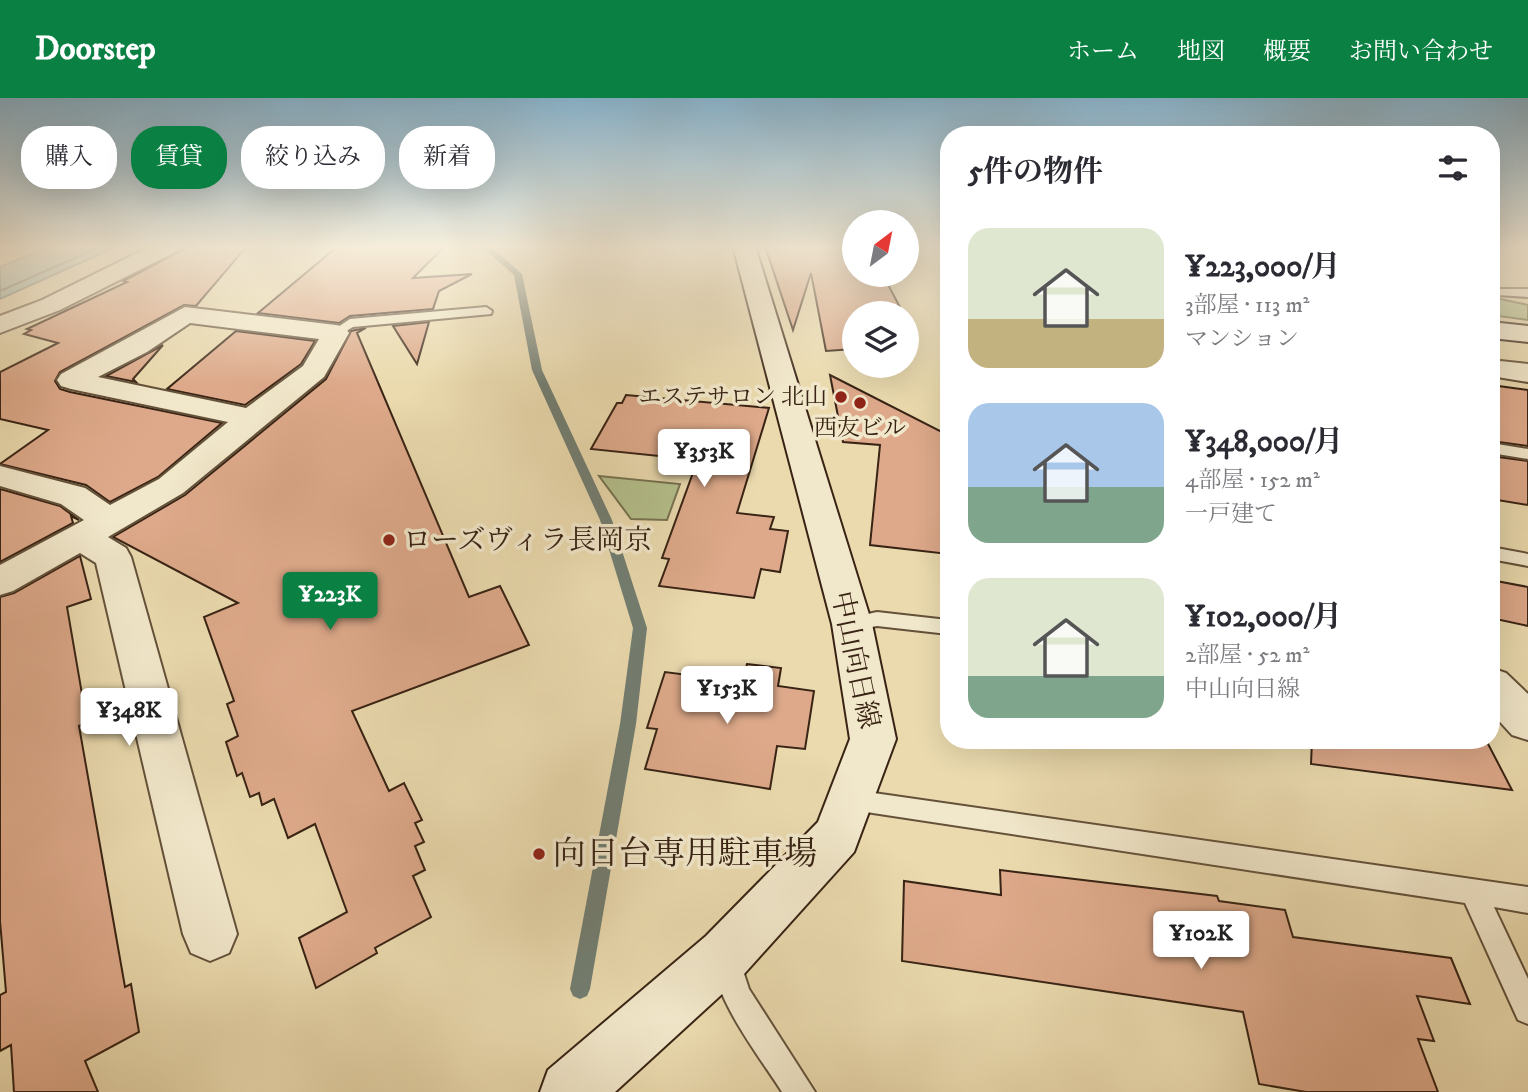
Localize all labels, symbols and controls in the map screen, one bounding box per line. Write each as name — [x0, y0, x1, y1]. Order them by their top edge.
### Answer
text: Doorstep — [35, 29, 156, 70]
text: ホーム — [1067, 37, 1139, 67]
text: 地図 — [1177, 37, 1225, 67]
text: 概要 — [1263, 37, 1311, 67]
text: お問い合わせ — [1349, 37, 1493, 67]
chip: 購入 — [21, 126, 117, 189]
chip: 賃貸 — [131, 126, 227, 189]
chip: 絞り込み — [241, 126, 385, 189]
chip: 新着 — [399, 126, 495, 189]
icon: filters — [1434, 149, 1472, 187]
text: 5件の物件 — [968, 154, 1103, 191]
north arrow — [842, 210, 919, 287]
map controls — [842, 210, 919, 378]
text: ¥223,000/月 — [1185, 249, 1340, 286]
icon: home — [1024, 256, 1108, 340]
text: 3部屋 · 113 m² — [1185, 291, 1309, 320]
button: layers — [842, 301, 919, 378]
text: マンション — [1185, 325, 1299, 354]
place label: エステサロン 北山 — [639, 383, 827, 412]
marker: エステサロン 北山 — [833, 389, 849, 405]
marker: 西友ビル — [852, 395, 868, 411]
place label: 西友ビル — [814, 414, 906, 443]
text: ¥348,000/月 — [1185, 424, 1343, 461]
pin: ¥353K — [655, 430, 753, 489]
icon: home — [1024, 431, 1108, 515]
text: ¥353K — [674, 437, 734, 466]
text: 4部屋 · 152 m² — [1185, 466, 1320, 495]
text: 一戸建て — [1185, 500, 1277, 529]
place label: ローズヴィラ長岡京 — [403, 523, 652, 558]
marker: ローズヴィラ長岡京 — [381, 532, 397, 548]
pin: ¥223K — [281, 573, 379, 632]
text: ¥223K — [299, 580, 361, 609]
street label: 中山向日線 — [823, 588, 887, 732]
text: ¥102,000/月 — [1185, 599, 1342, 636]
icon: home — [1024, 606, 1108, 690]
text: 2部屋 · 52 m² — [1185, 641, 1309, 670]
pin: ¥153K — [678, 666, 776, 726]
text: ¥153K — [697, 674, 757, 703]
text: 中山向日線 — [1185, 675, 1300, 704]
pin: ¥348K — [80, 688, 178, 748]
text: ¥348K — [97, 696, 161, 725]
place label: 向日台専用駐車場 — [553, 834, 817, 875]
marker: 向日台専用駐車場 — [531, 846, 547, 862]
pin: ¥102K — [1152, 912, 1250, 971]
text: ¥102K — [1169, 919, 1233, 948]

